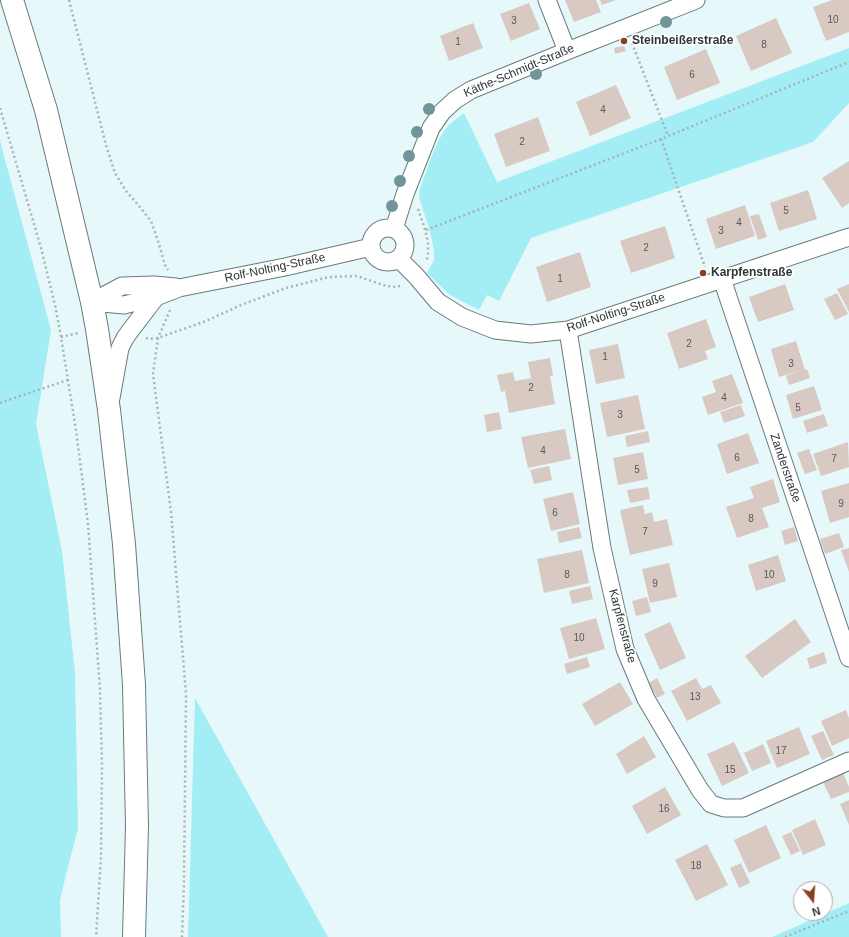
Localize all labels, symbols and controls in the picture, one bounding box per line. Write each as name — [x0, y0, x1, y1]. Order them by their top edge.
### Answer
house number: 10 — [827, 14, 839, 26]
house number: 3 — [511, 15, 517, 27]
place label: Steinbeißerstraße — [632, 34, 733, 48]
house number: 1 — [455, 36, 461, 48]
marker: Steinbeißerstraße — [619, 36, 629, 46]
house number: 8 — [761, 39, 767, 51]
street label: Käthe-Schmidt-Straße — [462, 41, 576, 101]
house number: 6 — [689, 69, 695, 81]
house number: 4 — [600, 104, 606, 116]
house number: 2 — [519, 136, 525, 148]
house number: 5 — [783, 205, 789, 217]
house number: 4 — [736, 217, 742, 229]
house number: 3 — [718, 225, 724, 237]
house number: 2 — [643, 242, 649, 254]
street label: Rolf-Nolting-Straße — [223, 250, 327, 286]
place label: Karpfenstraße — [711, 266, 792, 280]
marker: Karpfenstraße — [698, 268, 708, 278]
house number: 1 — [557, 273, 563, 285]
street label: Rolf-Nolting-Straße — [565, 290, 667, 336]
house number: 2 — [686, 338, 692, 350]
house number: 1 — [602, 351, 608, 363]
house number: 3 — [788, 358, 794, 370]
house number: 2 — [528, 382, 534, 394]
house number: 4 — [721, 392, 727, 404]
house number: 5 — [795, 402, 801, 414]
house number: 3 — [617, 409, 623, 421]
street label: Zanderstraße — [766, 432, 804, 504]
house number: 4 — [540, 445, 546, 457]
house number: 6 — [734, 452, 740, 464]
house number: 7 — [831, 453, 837, 465]
house number: 5 — [634, 464, 640, 476]
house number: 9 — [838, 498, 844, 510]
house number: 6 — [552, 507, 558, 519]
house number: 8 — [748, 513, 754, 525]
house number: 7 — [642, 526, 648, 538]
house number: 8 — [564, 569, 570, 581]
house number: 10 — [763, 569, 775, 581]
house number: 9 — [652, 578, 658, 590]
street label: Karpfenstraße — [605, 587, 639, 665]
house number: 10 — [573, 632, 585, 644]
house number: 13 — [689, 691, 701, 703]
house number: 17 — [775, 745, 787, 757]
house number: 15 — [724, 764, 736, 776]
house number: 16 — [658, 803, 670, 815]
house number: 18 — [690, 860, 702, 872]
north arrow — [793, 881, 833, 921]
text: N — [811, 905, 822, 918]

